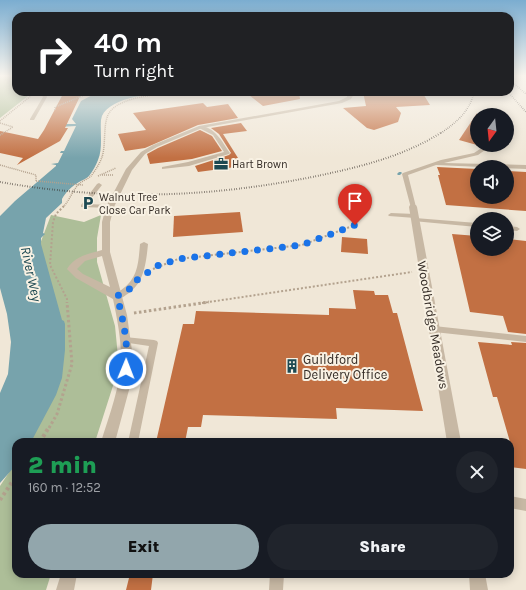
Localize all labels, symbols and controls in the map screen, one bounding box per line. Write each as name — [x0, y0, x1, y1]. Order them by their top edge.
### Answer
text: 40 m — [94, 26, 162, 59]
icon: right — [28, 28, 80, 80]
text: Turn right — [94, 60, 174, 82]
north arrow — [470, 108, 514, 152]
map controls — [470, 108, 514, 256]
office icon: Hart Brown — [213, 156, 229, 172]
place label: Hart Brown — [232, 158, 288, 171]
button: sound — [470, 160, 514, 204]
pin — [338, 184, 372, 225]
icon: arrive — [344, 190, 366, 212]
place label: Walnut Tree Close Car Park — [99, 191, 171, 217]
parking icon: Walnut Tree Close Car Park — [80, 195, 96, 211]
button: layers — [470, 212, 514, 256]
water label: River Wey — [17, 245, 45, 304]
street label: Woodbridge Meadows — [414, 260, 452, 391]
position arrow — [105, 348, 147, 390]
place label: Guildford Delivery Office — [303, 352, 388, 382]
building icon: Guildford Delivery Office — [284, 358, 300, 374]
text: 2 min — [28, 451, 97, 479]
button: close — [456, 451, 498, 493]
text: 160 m · 12:52 — [28, 480, 101, 495]
button: Exit — [28, 524, 259, 570]
button: Share — [267, 524, 498, 570]

